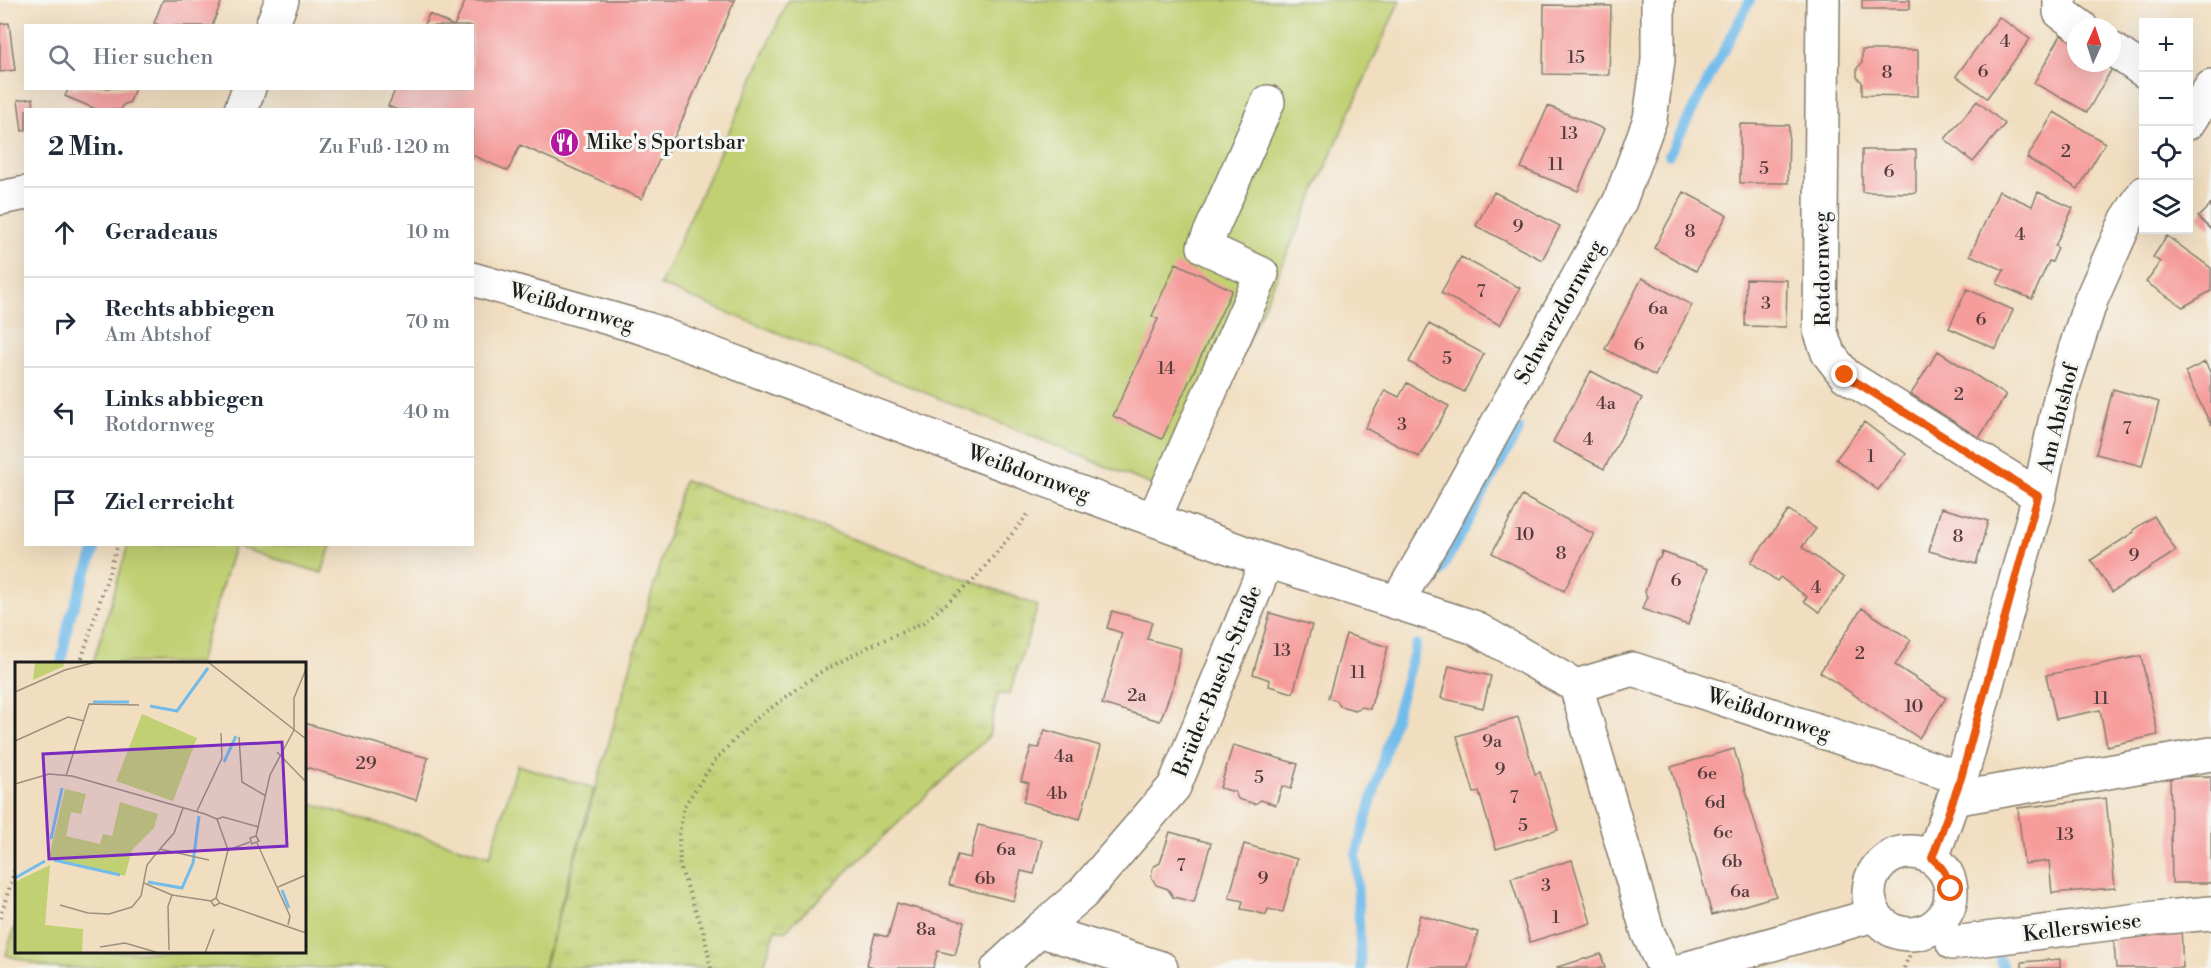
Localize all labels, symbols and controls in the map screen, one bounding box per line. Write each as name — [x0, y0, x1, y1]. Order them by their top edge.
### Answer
north arrow — [2067, 18, 2121, 72]
map controls — [2139, 18, 2193, 234]
button: + — [2139, 18, 2193, 72]
search box — [24, 24, 474, 90]
house number: 4 — [2000, 30, 2011, 53]
icon: search — [45, 41, 78, 74]
text: Hier suchen — [93, 44, 213, 71]
house number: 15 — [1567, 46, 1585, 69]
house number: 6 — [1978, 60, 1989, 83]
house number: 8 — [1881, 61, 1893, 84]
button: − — [2139, 72, 2193, 126]
house number: 13 — [1560, 122, 1578, 145]
restaurant icon: Mike's Sportsbar — [549, 126, 581, 158]
button: locate — [2139, 126, 2193, 180]
place label: Mike's Sportsbar — [586, 130, 745, 156]
text: 2 Min. — [48, 131, 124, 163]
text: Zu Fuß · 120 m — [319, 135, 450, 160]
house number: 2 — [2061, 140, 2071, 163]
house number: 11 — [1548, 153, 1564, 176]
house number: 5 — [1759, 157, 1769, 180]
house number: 6 — [1884, 160, 1895, 183]
button: layers — [2139, 180, 2193, 234]
street label: Rotdornweg — [1809, 211, 1837, 327]
house number: 9 — [1513, 215, 1524, 238]
icon: ahead — [48, 216, 81, 249]
text: Geradeaus — [105, 219, 218, 246]
text: 10 m — [407, 220, 450, 245]
house number: 8 — [1684, 220, 1696, 243]
house number: 4 — [2015, 223, 2026, 246]
street label: Schwarzdornweg — [1510, 236, 1610, 389]
street label: Weißdornweg — [505, 277, 637, 338]
house number: 7 — [1476, 280, 1486, 303]
house number: 3 — [1761, 292, 1771, 315]
text: Rechts abbiegen — [105, 296, 275, 323]
house number: 6a — [1648, 297, 1669, 320]
icon: right — [48, 306, 81, 339]
house number: 6 — [1976, 308, 1987, 331]
text: 70 m — [406, 310, 450, 335]
text: Am Abtshof — [105, 323, 211, 348]
house number: 6 — [1634, 333, 1645, 356]
house number: 5 — [1442, 347, 1452, 370]
house number: 14 — [1157, 357, 1175, 380]
street label: Am Abtshof — [2033, 360, 2085, 476]
route end — [1831, 361, 1857, 387]
house number: 2 — [1954, 383, 1964, 406]
text: Links abbiegen — [105, 386, 264, 413]
house number: 4a — [1596, 392, 1617, 415]
icon: left — [48, 396, 81, 429]
text: 40 m — [403, 400, 450, 425]
text: Rotdornweg — [105, 413, 214, 438]
house number: 3 — [1397, 413, 1407, 436]
house number: 7 — [2122, 417, 2132, 440]
house number: 4 — [1583, 428, 1594, 451]
street label: Weißdornweg — [963, 439, 1094, 508]
house number: 1 — [1867, 445, 1875, 468]
icon: arrive — [48, 486, 81, 519]
text: Ziel erreicht — [105, 489, 234, 516]
house number: 10 — [1515, 523, 1535, 546]
house number: 8 — [1952, 525, 1964, 548]
house number: 8 — [1555, 542, 1567, 565]
house number: 9 — [2129, 544, 2140, 567]
house number: 6 — [1671, 569, 1682, 592]
house number: 4 — [1811, 576, 1822, 599]
street label: Brüder-Busch-Straße — [1167, 582, 1268, 782]
house number: 13 — [1273, 639, 1291, 662]
house number: 2 — [1855, 642, 1865, 665]
house number: 11 — [1350, 661, 1366, 684]
inset map — [15, 662, 306, 953]
street label: Weißdornweg — [1703, 682, 1834, 747]
house number: 2a — [1127, 684, 1148, 707]
house number: 11 — [2093, 687, 2109, 710]
house number: 10 — [1904, 695, 1924, 718]
house number: 9a — [1482, 730, 1503, 753]
house number: 4a — [1054, 745, 1075, 768]
house number: 29 — [355, 752, 377, 775]
house number: 9 — [1495, 758, 1506, 781]
house number: 6e — [1697, 762, 1717, 785]
house number: 5 — [1254, 766, 1264, 789]
house number: 4b — [1047, 782, 1067, 805]
house number: 7 — [1509, 786, 1519, 809]
house number: 6d — [1704, 791, 1726, 814]
house number: 5 — [1518, 814, 1528, 837]
house number: 6c — [1713, 821, 1733, 844]
house number: 13 — [2056, 823, 2074, 846]
house number: 6a — [996, 838, 1017, 861]
house number: 6b — [1721, 850, 1743, 873]
house number: 7 — [1176, 854, 1186, 877]
house number: 6b — [974, 867, 996, 890]
house number: 9 — [1258, 867, 1269, 890]
house number: 3 — [1541, 874, 1551, 897]
route start — [1937, 875, 1963, 901]
house number: 6a — [1730, 880, 1751, 903]
house number: 1 — [1552, 906, 1560, 929]
street label: Kellerswiese — [2021, 908, 2143, 948]
house number: 8a — [916, 918, 937, 941]

